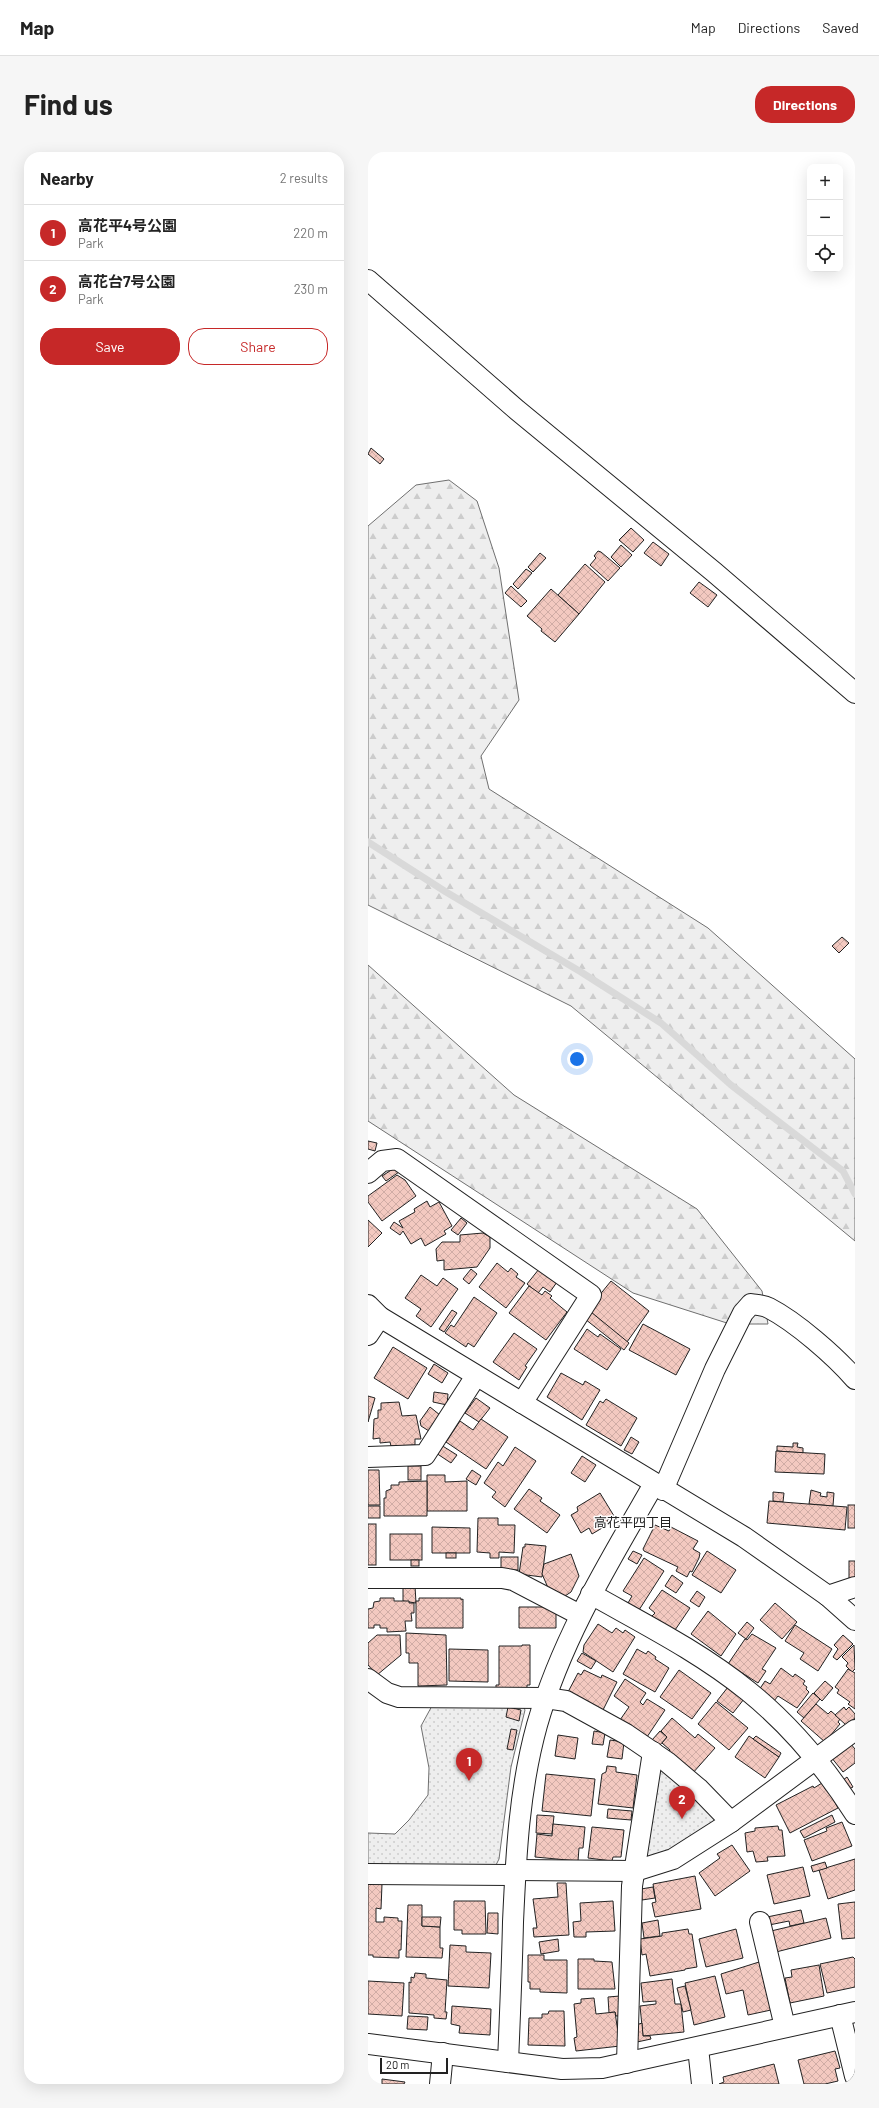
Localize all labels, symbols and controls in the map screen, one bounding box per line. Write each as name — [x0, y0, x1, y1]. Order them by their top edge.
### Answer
text: Map — [20, 16, 54, 39]
text: Map — [691, 19, 716, 36]
text: Directions — [738, 19, 800, 36]
text: Saved — [822, 19, 859, 36]
button: Directions — [755, 86, 855, 123]
text: Find us — [24, 87, 113, 121]
map controls — [807, 164, 843, 272]
button: + — [807, 164, 843, 200]
text: Nearby — [40, 168, 94, 188]
text: 2 results — [280, 170, 328, 186]
button: − — [807, 200, 843, 236]
text: 高花平4号公園 — [78, 216, 177, 234]
text: 1 — [51, 225, 55, 241]
text: 220 m — [293, 225, 328, 241]
text: Park — [78, 235, 104, 251]
button: locate — [807, 236, 843, 272]
text: 高花台7号公園 — [78, 272, 175, 290]
text: 2 — [49, 281, 57, 297]
text: 230 m — [294, 281, 328, 297]
text: Park — [78, 291, 104, 307]
button: Save — [40, 328, 180, 365]
button: Share — [188, 328, 328, 365]
your location — [567, 1049, 587, 1069]
district label: 高花平四丁目 — [594, 1514, 672, 1530]
pin: 1 — [456, 1748, 482, 1781]
pin: 2 — [669, 1786, 695, 1819]
scale bar — [380, 2056, 448, 2075]
text: 20 m — [386, 2058, 409, 2071]

